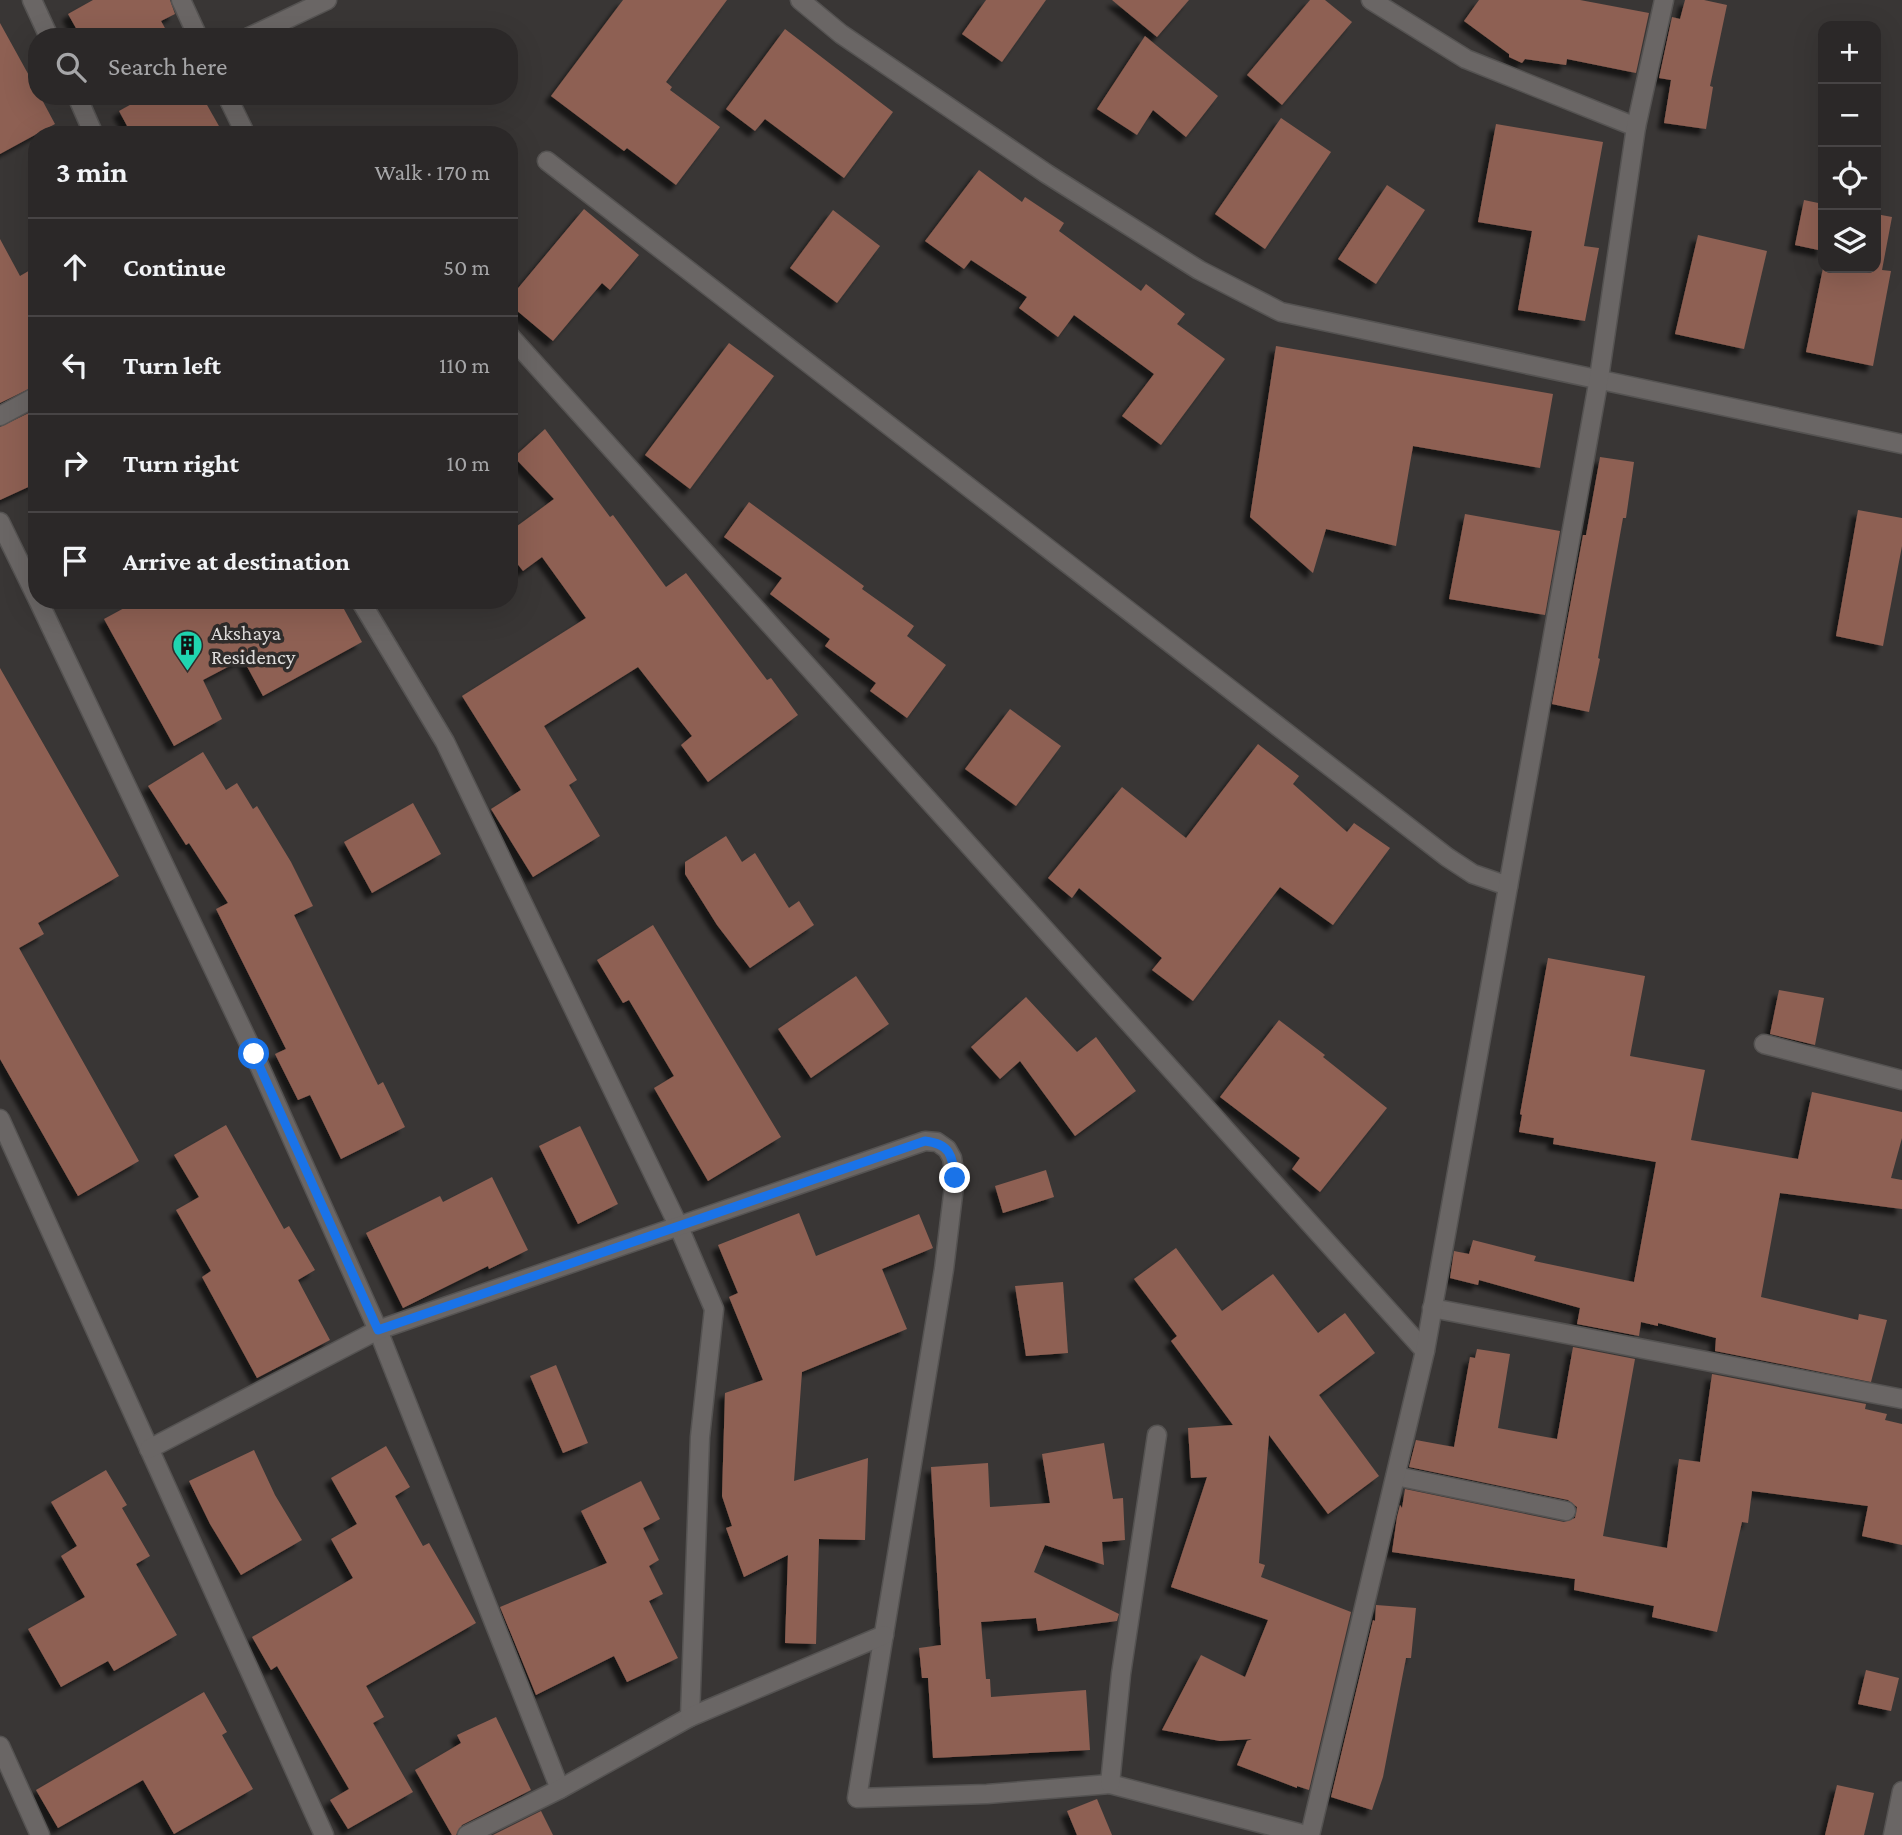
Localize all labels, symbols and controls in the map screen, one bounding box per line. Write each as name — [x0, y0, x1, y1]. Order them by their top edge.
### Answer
map controls — [1818, 21, 1881, 273]
button: + — [1818, 21, 1881, 84]
search box — [28, 28, 518, 105]
icon: search — [52, 48, 90, 86]
text: Search here — [108, 52, 227, 81]
button: − — [1818, 84, 1881, 147]
button: locate — [1818, 147, 1881, 210]
text: 3 min — [56, 155, 128, 188]
text: Walk · 170 m — [374, 159, 490, 185]
button: layers — [1818, 210, 1881, 273]
icon: ahead — [56, 248, 94, 286]
text: Continue — [123, 253, 226, 282]
text: 50 m — [443, 254, 490, 280]
icon: left — [56, 346, 94, 384]
text: Turn left — [123, 351, 221, 380]
text: 110 m — [439, 352, 490, 378]
icon: right — [56, 444, 94, 482]
text: Turn right — [123, 449, 239, 478]
text: 10 m — [447, 450, 490, 476]
icon: arrive — [56, 542, 94, 580]
text: Arrive at destination — [123, 547, 350, 576]
place label: Akshaya Residency — [211, 621, 296, 669]
building icon: Akshaya Residency — [171, 628, 205, 672]
route start — [238, 1038, 269, 1069]
route end — [939, 1162, 970, 1193]

